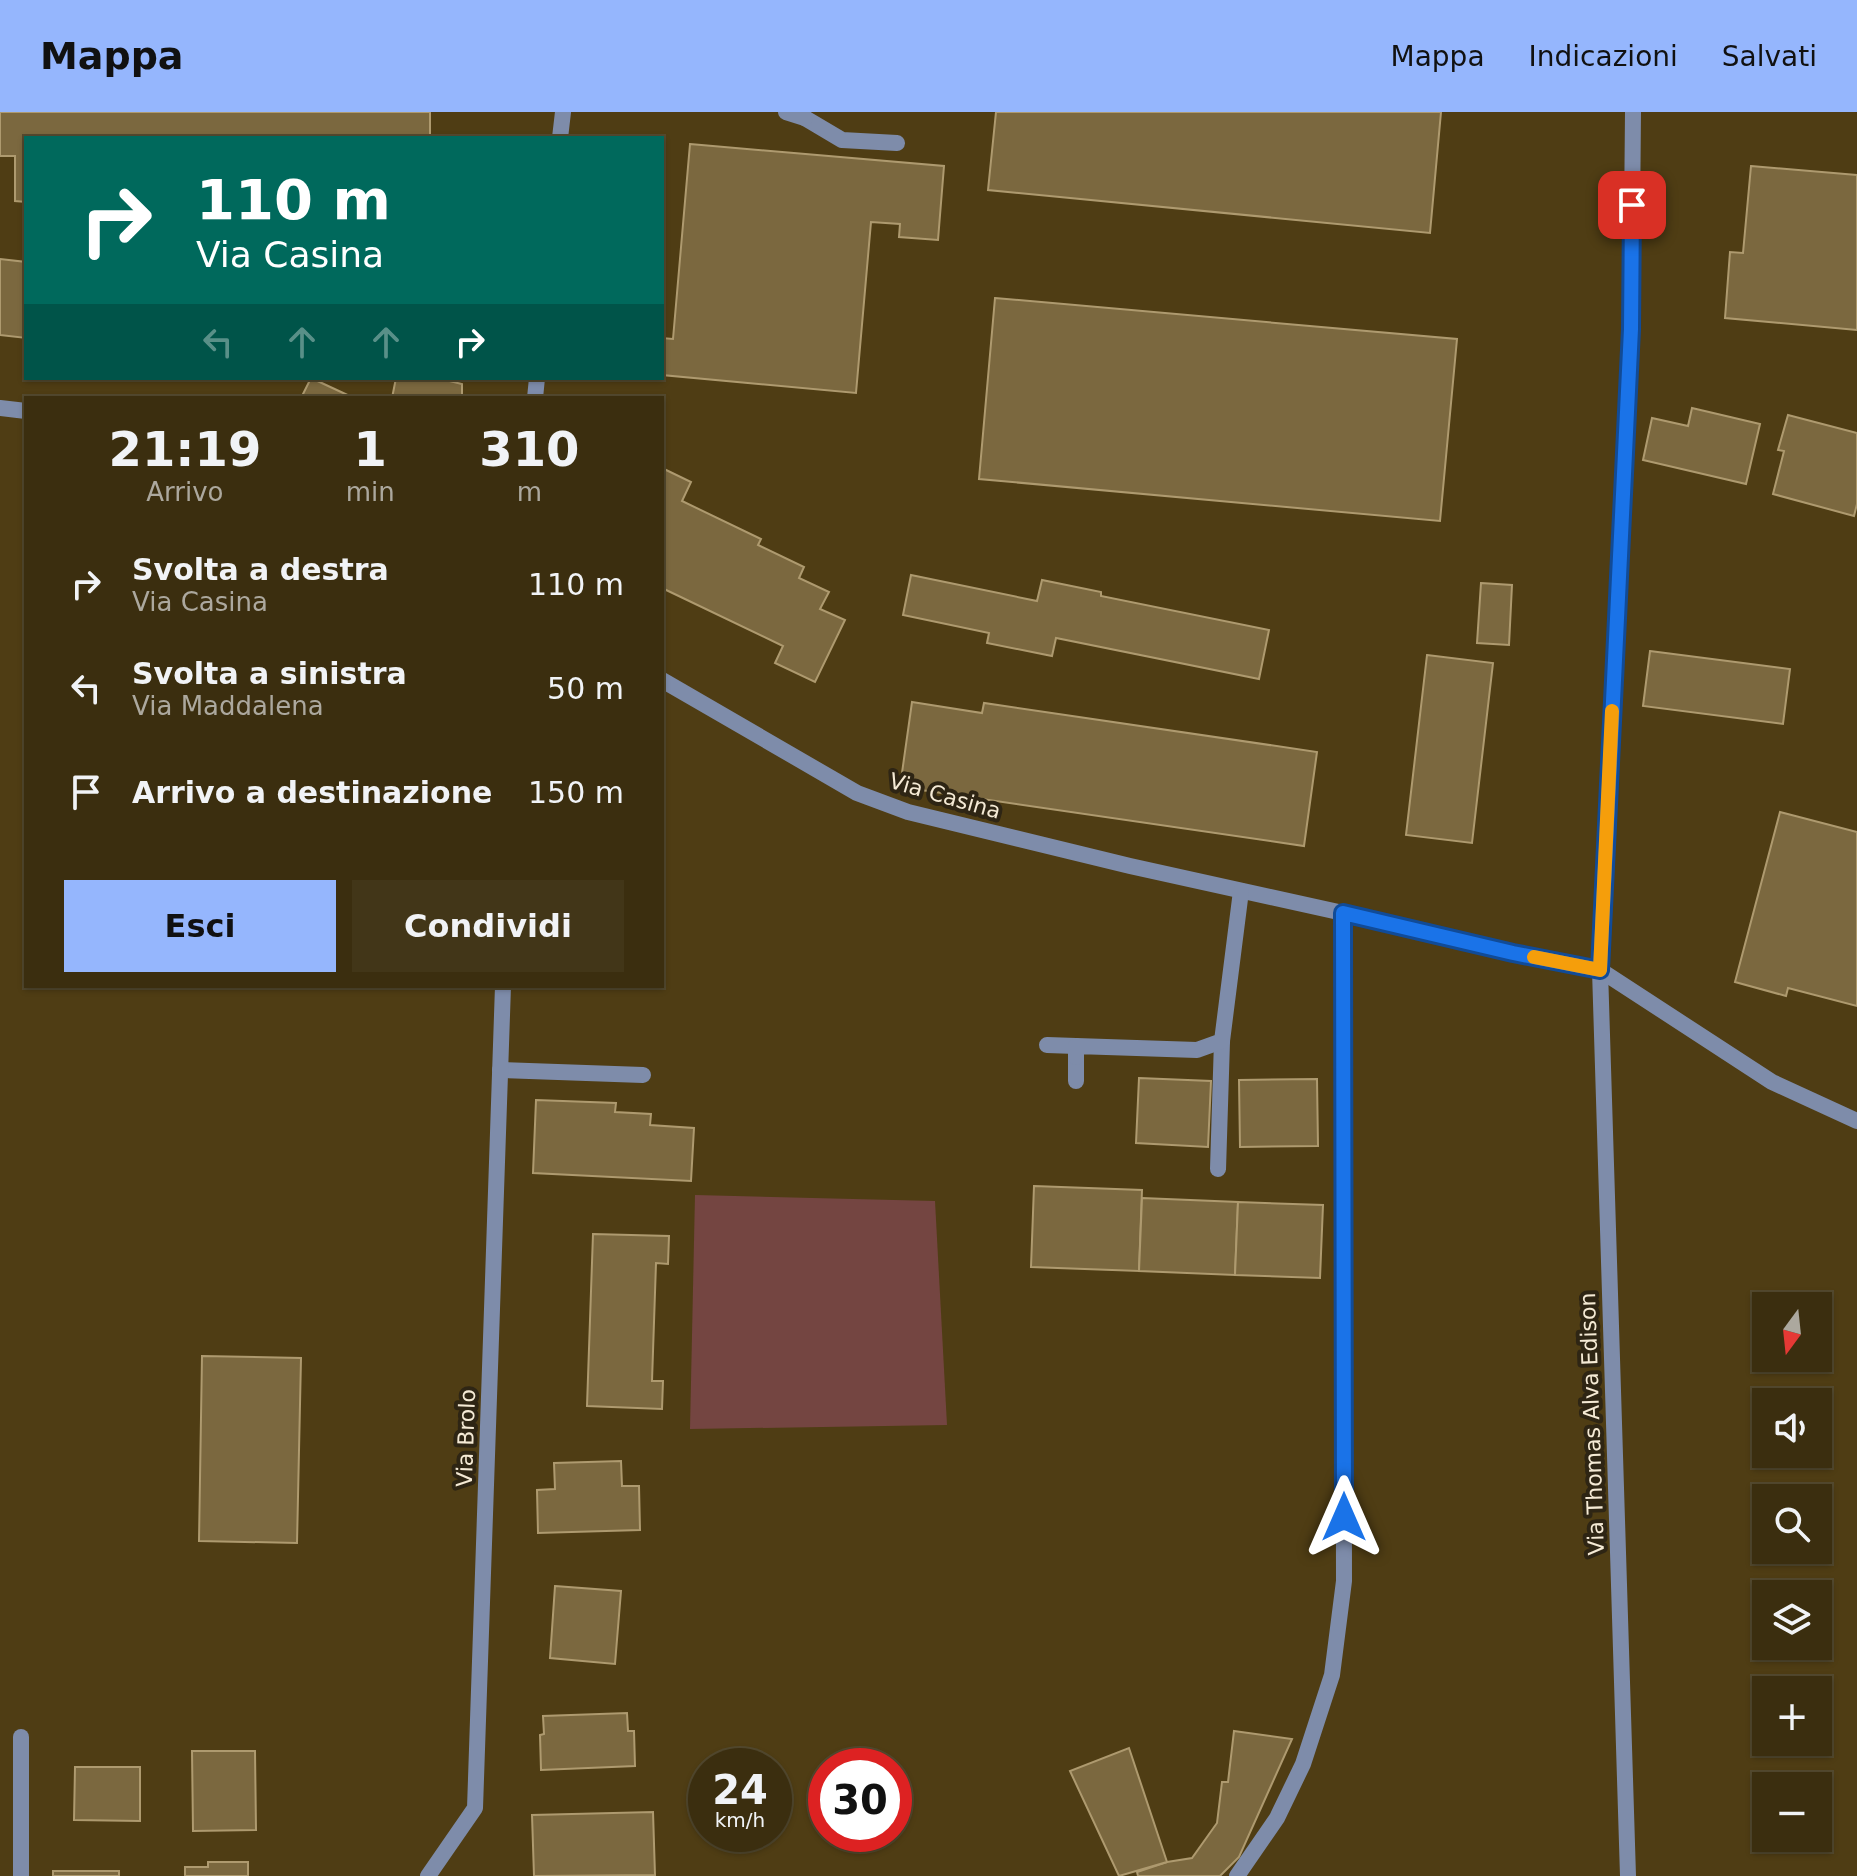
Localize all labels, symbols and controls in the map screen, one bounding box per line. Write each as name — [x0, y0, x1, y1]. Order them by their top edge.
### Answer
text: Mappa — [40, 34, 184, 78]
text: Mappa — [1391, 40, 1485, 73]
text: Indicazioni — [1529, 40, 1678, 73]
text: Salvati — [1722, 40, 1817, 73]
text: 110 m — [196, 167, 391, 232]
icon: right — [64, 168, 168, 272]
pin — [1598, 171, 1666, 239]
icon: arrive — [1610, 183, 1654, 227]
text: Via Casina — [196, 234, 384, 275]
icon: left — [196, 320, 240, 364]
icon: ahead — [280, 320, 324, 364]
icon: ahead — [364, 320, 408, 364]
icon: right — [448, 320, 492, 364]
text: 21:19 — [108, 421, 261, 477]
text: 1 — [354, 421, 387, 477]
text: 310 — [479, 421, 579, 477]
text: Arrivo — [146, 477, 224, 507]
text: min — [346, 477, 395, 507]
text: m — [517, 477, 542, 507]
text: Svolta a destra — [132, 552, 389, 587]
icon: right — [64, 562, 108, 606]
text: 110 m — [528, 567, 624, 602]
text: Via Casina — [132, 587, 268, 617]
text: Svolta a sinistra — [132, 656, 407, 691]
icon: left — [64, 666, 108, 710]
text: 50 m — [547, 671, 624, 706]
text: Via Maddalena — [132, 691, 324, 721]
street label: Via Casina — [886, 768, 1004, 824]
icon: arrive — [64, 770, 108, 814]
text: Arrivo a destinazione — [132, 775, 492, 810]
text: 150 m — [528, 775, 624, 810]
button: Esci — [64, 880, 336, 972]
button: Condividi — [352, 880, 624, 972]
street label: Via Thomas Alva Edison — [1575, 1292, 1609, 1556]
north arrow — [1752, 1292, 1832, 1372]
map controls — [1752, 1292, 1832, 1852]
button: sound — [1752, 1388, 1832, 1468]
street label: Via Brolo — [452, 1389, 480, 1487]
position arrow — [1302, 1475, 1386, 1559]
button: search — [1752, 1484, 1832, 1564]
button: layers — [1752, 1580, 1832, 1660]
button: + — [1752, 1676, 1832, 1756]
speed limit sign: 30 — [808, 1748, 912, 1852]
text: 24 — [712, 1767, 768, 1813]
button: − — [1752, 1772, 1832, 1852]
text: km/h — [715, 1808, 765, 1832]

